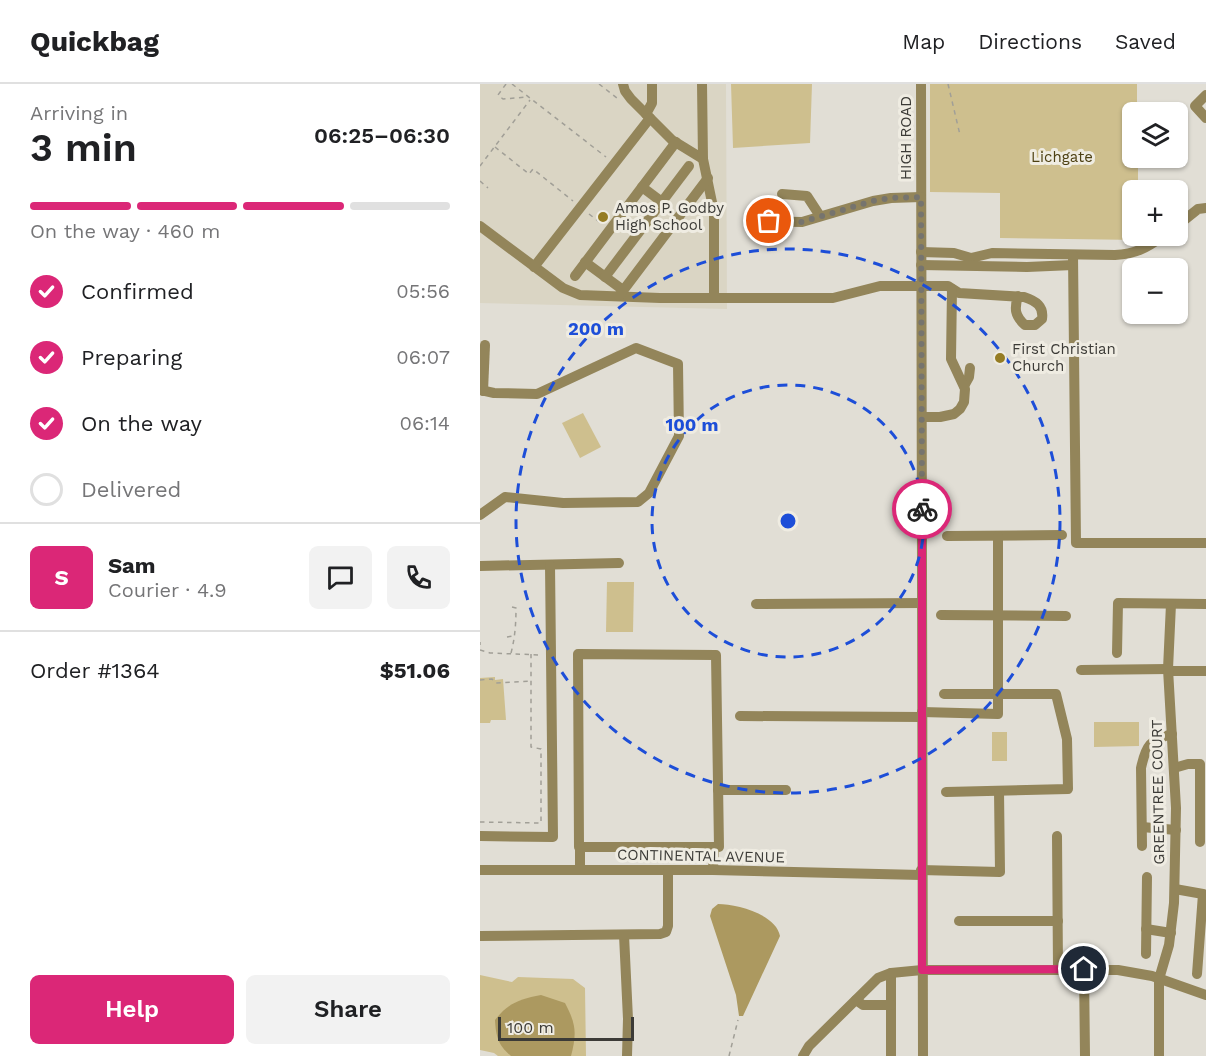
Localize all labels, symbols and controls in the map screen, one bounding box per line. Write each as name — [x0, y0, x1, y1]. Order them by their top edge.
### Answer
text: Quickbag — [30, 25, 159, 58]
text: Map — [902, 29, 945, 54]
text: Directions — [978, 29, 1082, 54]
text: Saved — [1115, 29, 1176, 54]
street label: HIGH ROAD — [897, 96, 915, 180]
text: Arriving in — [30, 101, 128, 125]
map controls — [1122, 102, 1188, 324]
button: layers — [1122, 102, 1188, 168]
text: 06:25–06:30 — [314, 123, 450, 148]
text: 3 min — [30, 125, 137, 170]
park label: Lichgate — [1031, 148, 1093, 166]
button: + — [1122, 180, 1188, 246]
pin — [743, 195, 794, 246]
place label: Amos P. Godby High School — [615, 199, 724, 234]
icon: bag — [752, 204, 785, 237]
marker: Amos P. Godby High School — [596, 210, 610, 224]
text: On the way · 460 m — [30, 219, 220, 243]
button: − — [1122, 258, 1188, 324]
icon: check — [30, 275, 63, 308]
text: Confirmed — [81, 279, 194, 304]
text: 05:56 — [396, 279, 450, 303]
text: 200 m — [568, 318, 624, 339]
place label: First Christian Church — [1012, 340, 1116, 375]
icon: check — [30, 341, 63, 374]
text: Preparing — [81, 345, 182, 370]
text: 06:07 — [396, 345, 450, 369]
marker: First Christian Church — [993, 351, 1007, 365]
icon: check — [30, 407, 63, 440]
text: On the way — [81, 411, 202, 436]
text: 06:14 — [399, 411, 450, 435]
text: 100 m — [665, 414, 719, 435]
text: Delivered — [81, 477, 181, 502]
courier — [892, 479, 952, 539]
icon: bike — [906, 493, 939, 526]
centre of rings — [778, 511, 798, 531]
button: chat — [309, 546, 372, 609]
button: phone — [387, 546, 450, 609]
text: Sam — [108, 553, 156, 578]
text: S — [54, 565, 69, 590]
text: Courier · 4.9 — [108, 578, 227, 602]
text: Order #1364 — [30, 658, 160, 683]
text: $51.06 — [380, 658, 450, 683]
street label: GREENTREE COURT — [1148, 719, 1168, 865]
street label: CONTINENTAL AVENUE — [617, 846, 785, 866]
pin — [1058, 943, 1109, 994]
icon: home — [1067, 952, 1100, 985]
button: Help — [30, 975, 234, 1044]
button: Share — [246, 975, 450, 1044]
scale bar — [498, 1014, 634, 1042]
text: 100 m — [507, 1018, 554, 1037]

